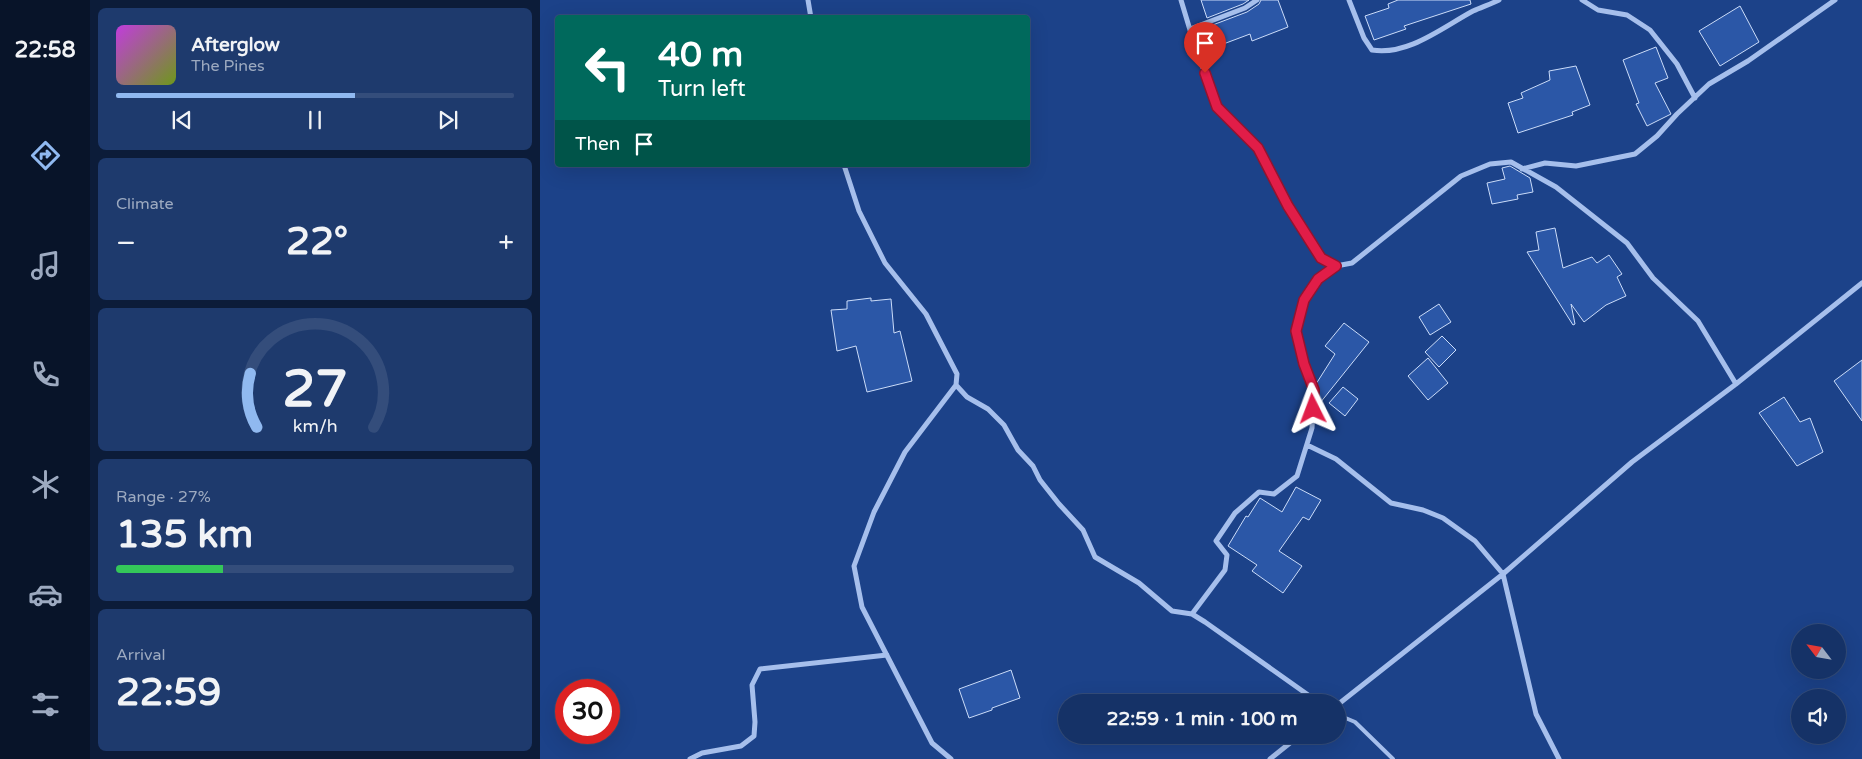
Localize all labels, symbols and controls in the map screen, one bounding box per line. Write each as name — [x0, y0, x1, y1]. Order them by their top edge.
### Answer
pin — [1184, 22, 1226, 73]
icon: arrive — [1191, 29, 1219, 57]
text: Afterglow — [191, 34, 280, 56]
text: 40 m — [658, 34, 743, 76]
icon: left — [575, 35, 640, 100]
text: 22:58 — [15, 37, 75, 63]
text: The Pines — [191, 56, 265, 76]
text: Turn left — [658, 76, 746, 102]
icon: previous — [168, 106, 196, 134]
icon: pause — [301, 106, 329, 134]
icon: next — [434, 106, 462, 134]
icon: arrive — [630, 130, 658, 158]
text: Then — [575, 133, 620, 155]
icon: directions — [28, 138, 63, 173]
text: Climate — [116, 194, 174, 214]
text: 22° — [286, 219, 348, 265]
text: − — [116, 226, 136, 260]
text: + — [498, 226, 514, 260]
icon: music — [28, 248, 63, 283]
icon: phone — [28, 357, 63, 392]
text: 27 — [282, 358, 348, 421]
position arrow — [1286, 382, 1338, 434]
text: km/h — [293, 416, 337, 437]
icon: climate — [28, 467, 63, 502]
text: Range · 27% — [116, 487, 211, 507]
text: 135 km — [116, 512, 253, 558]
icon: car — [28, 577, 63, 612]
north arrow — [1791, 624, 1846, 679]
map controls — [1791, 624, 1846, 744]
text: Arrival — [116, 645, 165, 665]
text: 22:59 — [116, 670, 221, 716]
speed limit sign: 30 — [555, 679, 620, 744]
icon: filters — [28, 687, 63, 722]
button: sound — [1791, 689, 1846, 744]
text: 22:59 · 1 min · 100 m — [1106, 708, 1298, 730]

